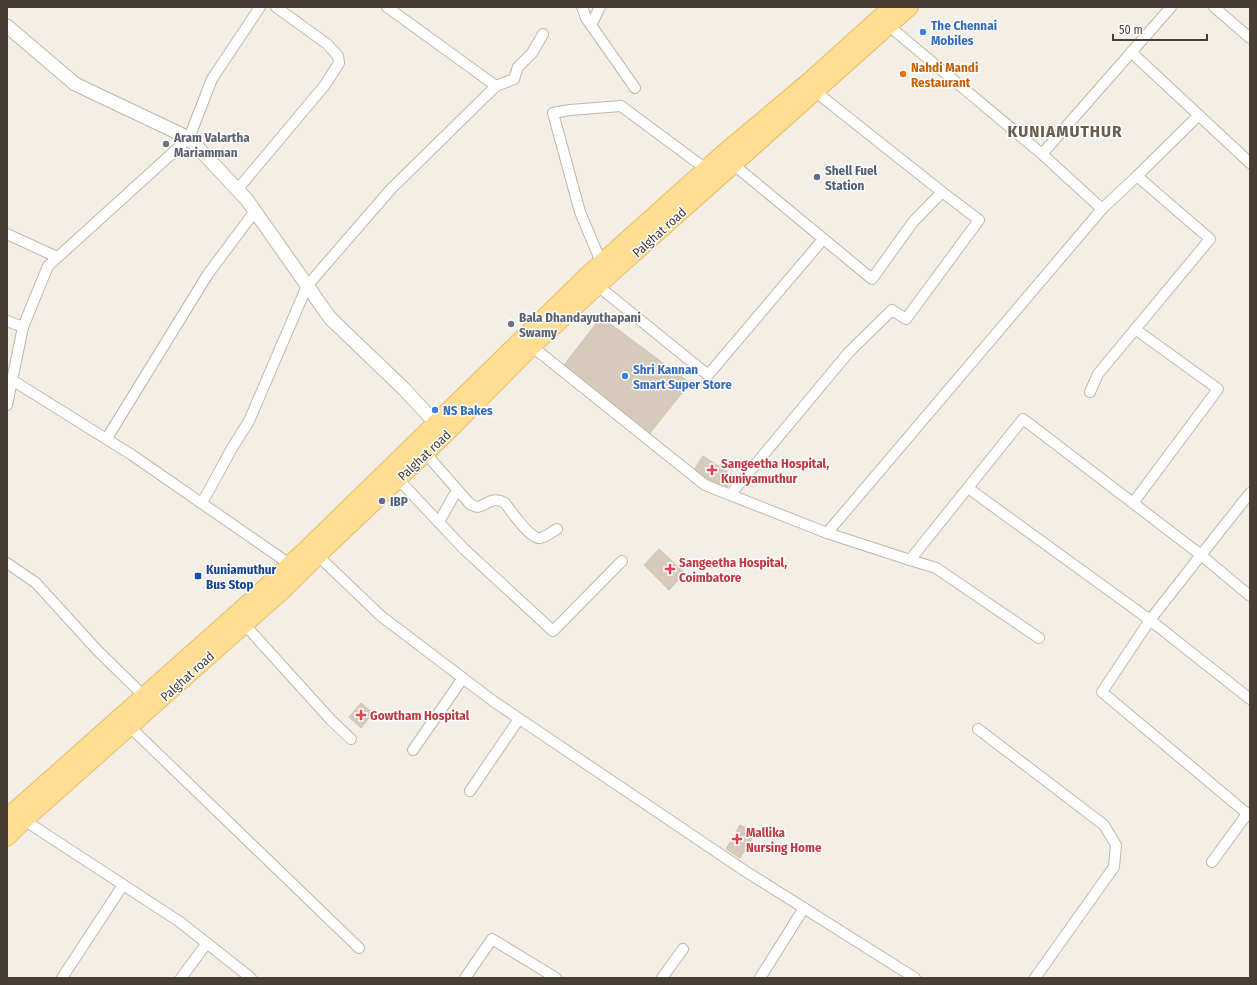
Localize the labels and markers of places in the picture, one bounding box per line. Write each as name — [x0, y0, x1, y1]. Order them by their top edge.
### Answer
place label: The Chennai Mobiles — [931, 18, 997, 48]
marker: The Chennai Mobiles — [918, 27, 928, 37]
place label: Nahdi Mandi Restaurant — [911, 60, 978, 90]
marker: Nahdi Mandi Restaurant — [898, 69, 908, 79]
place label: Aram Valartha Mariamman — [173, 130, 250, 160]
marker: Aram Valartha Mariamman — [161, 139, 171, 149]
place label: Shell Fuel Station — [825, 163, 878, 193]
marker: Shell Fuel Station — [812, 172, 822, 182]
place label: Bala Dhandayuthapani Swamy — [519, 310, 641, 340]
marker: Bala Dhandayuthapani Swamy — [506, 319, 516, 329]
place label: Shri Kannan Smart Super Store — [633, 362, 732, 392]
marker: Shri Kannan Smart Super Store — [620, 371, 630, 381]
place label: NS Bakes — [443, 403, 493, 418]
marker: NS Bakes — [430, 405, 440, 415]
place label: Sangeetha Hospital, Kuniyamuthur — [721, 456, 829, 486]
marker: Sangeetha Hospital, Kuniyamuthur — [706, 464, 718, 476]
place label: IBP — [390, 494, 408, 509]
marker: IBP — [377, 496, 387, 506]
place label: Sangeetha Hospital, Coimbatore — [679, 555, 787, 585]
place label: Kuniamuthur Bus Stop — [206, 562, 277, 592]
marker: Sangeetha Hospital, Coimbatore — [664, 563, 676, 575]
marker: Kuniamuthur Bus Stop — [193, 571, 203, 581]
place label: Gowtham Hospital — [370, 708, 470, 723]
marker: Gowtham Hospital — [355, 709, 367, 721]
place label: Mallika Nursing Home — [746, 825, 822, 855]
marker: Mallika Nursing Home — [731, 833, 743, 845]

